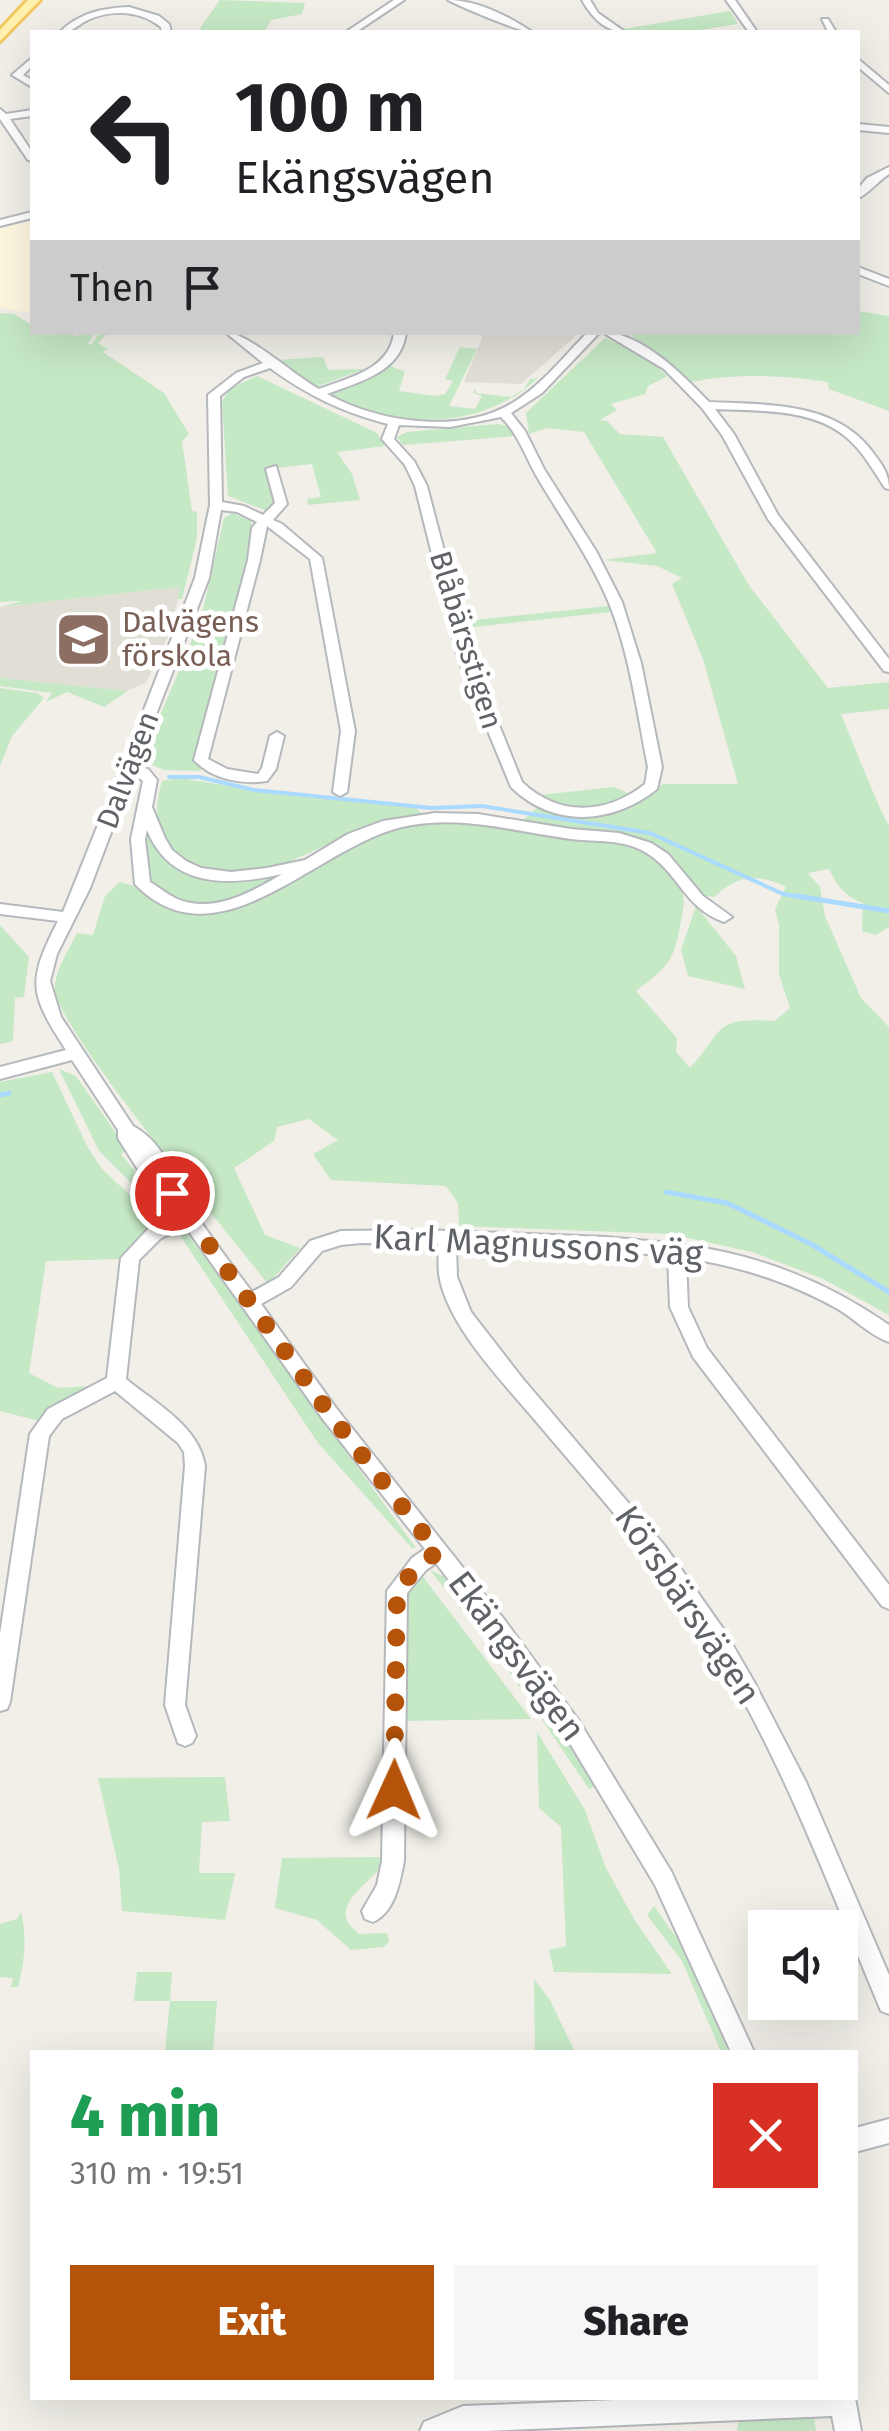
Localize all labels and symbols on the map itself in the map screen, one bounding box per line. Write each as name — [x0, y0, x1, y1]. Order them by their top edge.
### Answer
street label: Blåbärsstigen — [422, 547, 510, 733]
place label: Dalvägens förskola — [122, 604, 259, 674]
school or university icon: Dalvägens förskola — [53, 609, 113, 669]
street label: Dalvägen — [89, 706, 167, 834]
pin — [130, 1151, 215, 1236]
street label: Karl Magnussons väg — [372, 1215, 705, 1275]
street label: Körsbärsvägen — [606, 1498, 770, 1712]
street label: Ekängsvägen — [439, 1563, 595, 1749]
position arrow — [342, 1738, 446, 1842]

